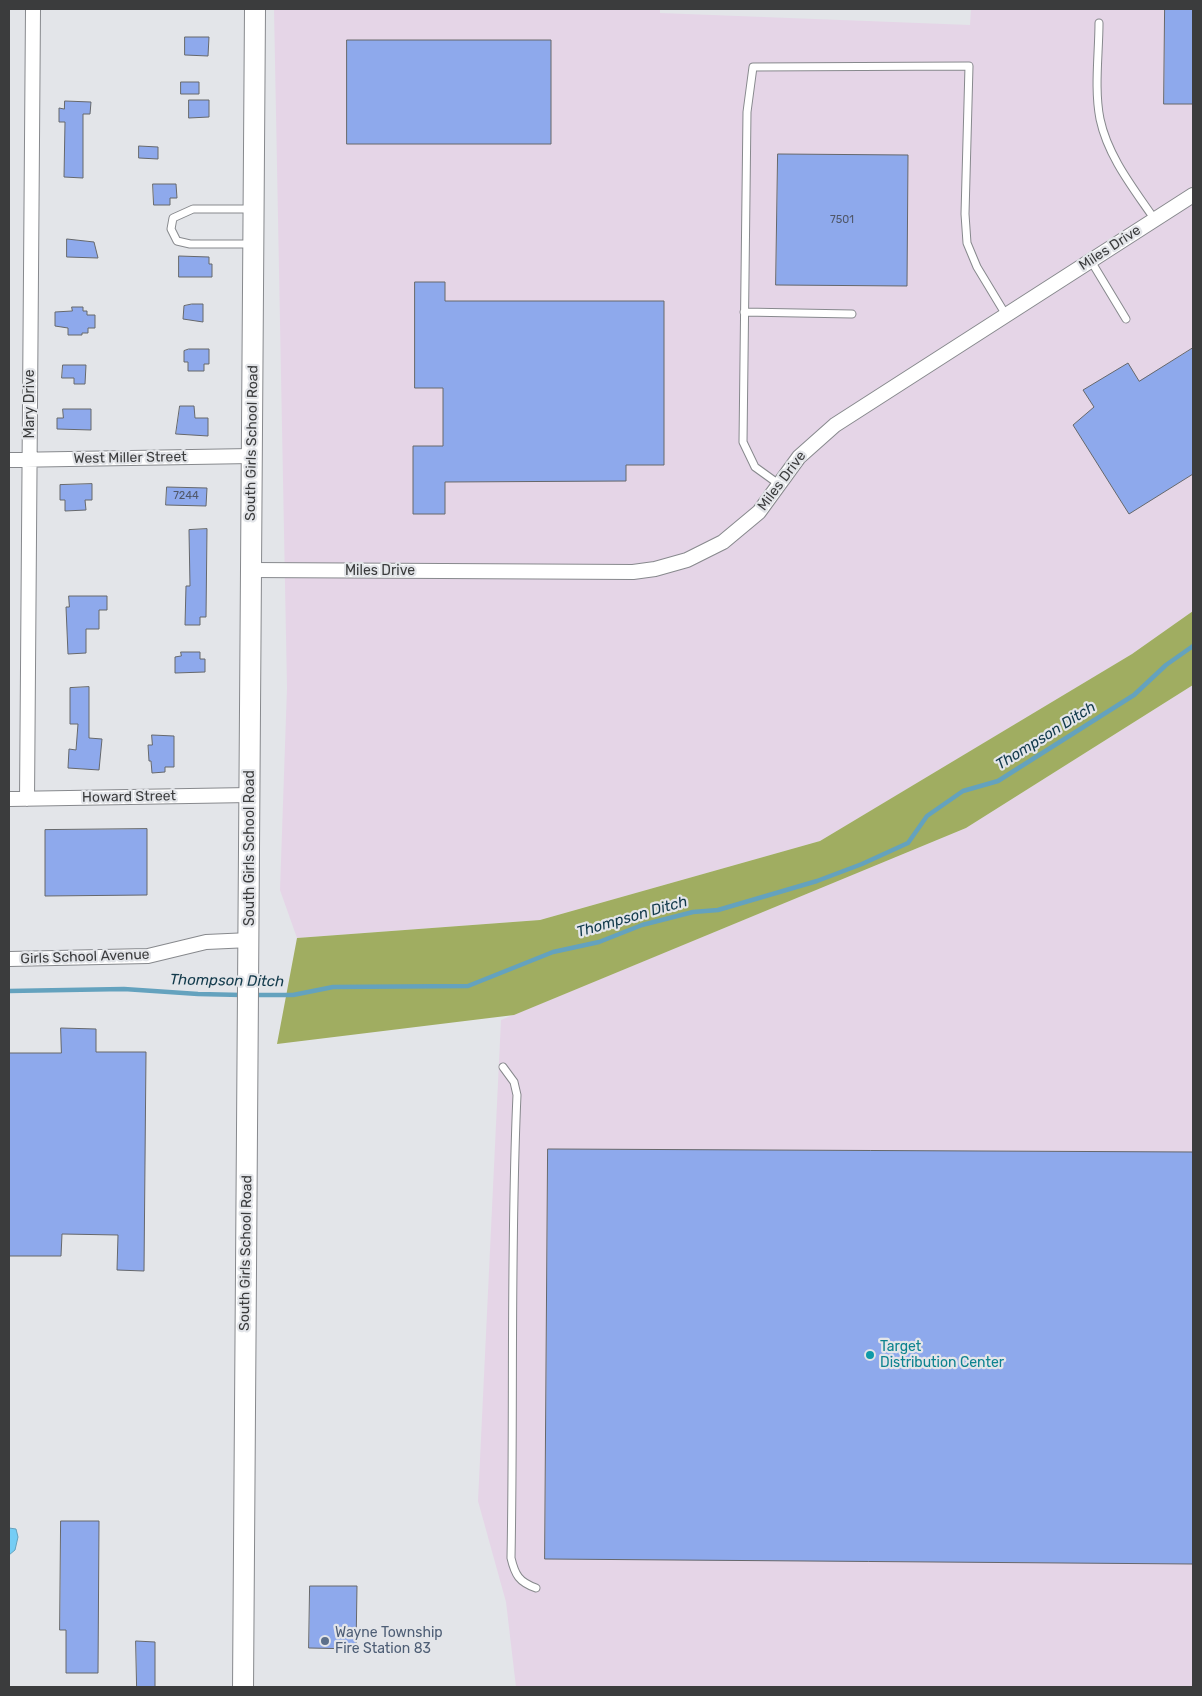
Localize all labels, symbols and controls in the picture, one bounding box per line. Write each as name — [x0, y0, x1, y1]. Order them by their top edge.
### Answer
house number: 7501 — [830, 213, 854, 227]
street label: Miles Drive — [1076, 222, 1144, 274]
street label: South Girls School Road — [242, 365, 262, 521]
street label: Mary Drive — [22, 369, 38, 439]
street label: Miles Drive — [754, 448, 810, 514]
street label: West Miller Street — [73, 449, 187, 467]
house number: 7244 — [173, 489, 199, 503]
street label: Miles Drive — [345, 563, 415, 579]
water label: Thompson Ditch — [993, 698, 1099, 774]
street label: South Girls School Road — [242, 770, 258, 926]
street label: Howard Street — [82, 788, 176, 806]
water label: Thompson Ditch — [574, 893, 690, 941]
street label: Girls School Avenue — [20, 946, 150, 968]
water label: Thompson Ditch — [170, 971, 284, 991]
street label: South Girls School Road — [236, 1175, 256, 1331]
place label: Target Distribution Center — [880, 1339, 1004, 1371]
marker: Target Distribution Center — [864, 1349, 876, 1361]
place label: Wayne Township Fire Station 83 — [335, 1625, 443, 1658]
marker: Wayne Township Fire Station 83 — [319, 1635, 331, 1647]

